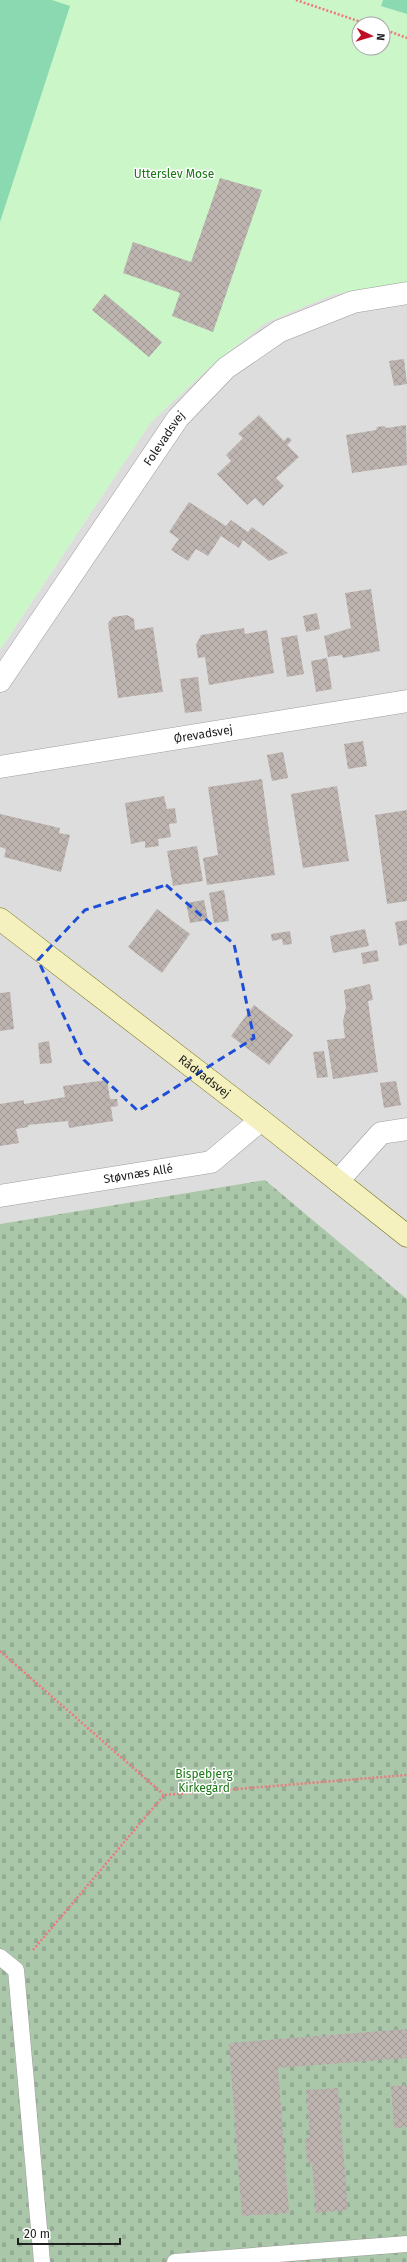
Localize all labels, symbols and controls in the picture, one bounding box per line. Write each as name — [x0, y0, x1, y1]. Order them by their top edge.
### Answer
north arrow — [351, 16, 391, 56]
text: N — [374, 33, 387, 41]
park label: Utterslev Mose — [134, 167, 214, 181]
street label: Folevadsvej — [141, 408, 188, 468]
street label: Ørevadsvej — [173, 722, 234, 746]
street label: Rådvadsvej — [176, 1052, 233, 1101]
street label: Støvnæs Allé — [103, 1161, 174, 1186]
park label: Bispebjerg Kirkegård — [175, 1767, 234, 1795]
scale bar — [18, 2220, 120, 2246]
text: 20 m — [24, 2227, 50, 2241]

